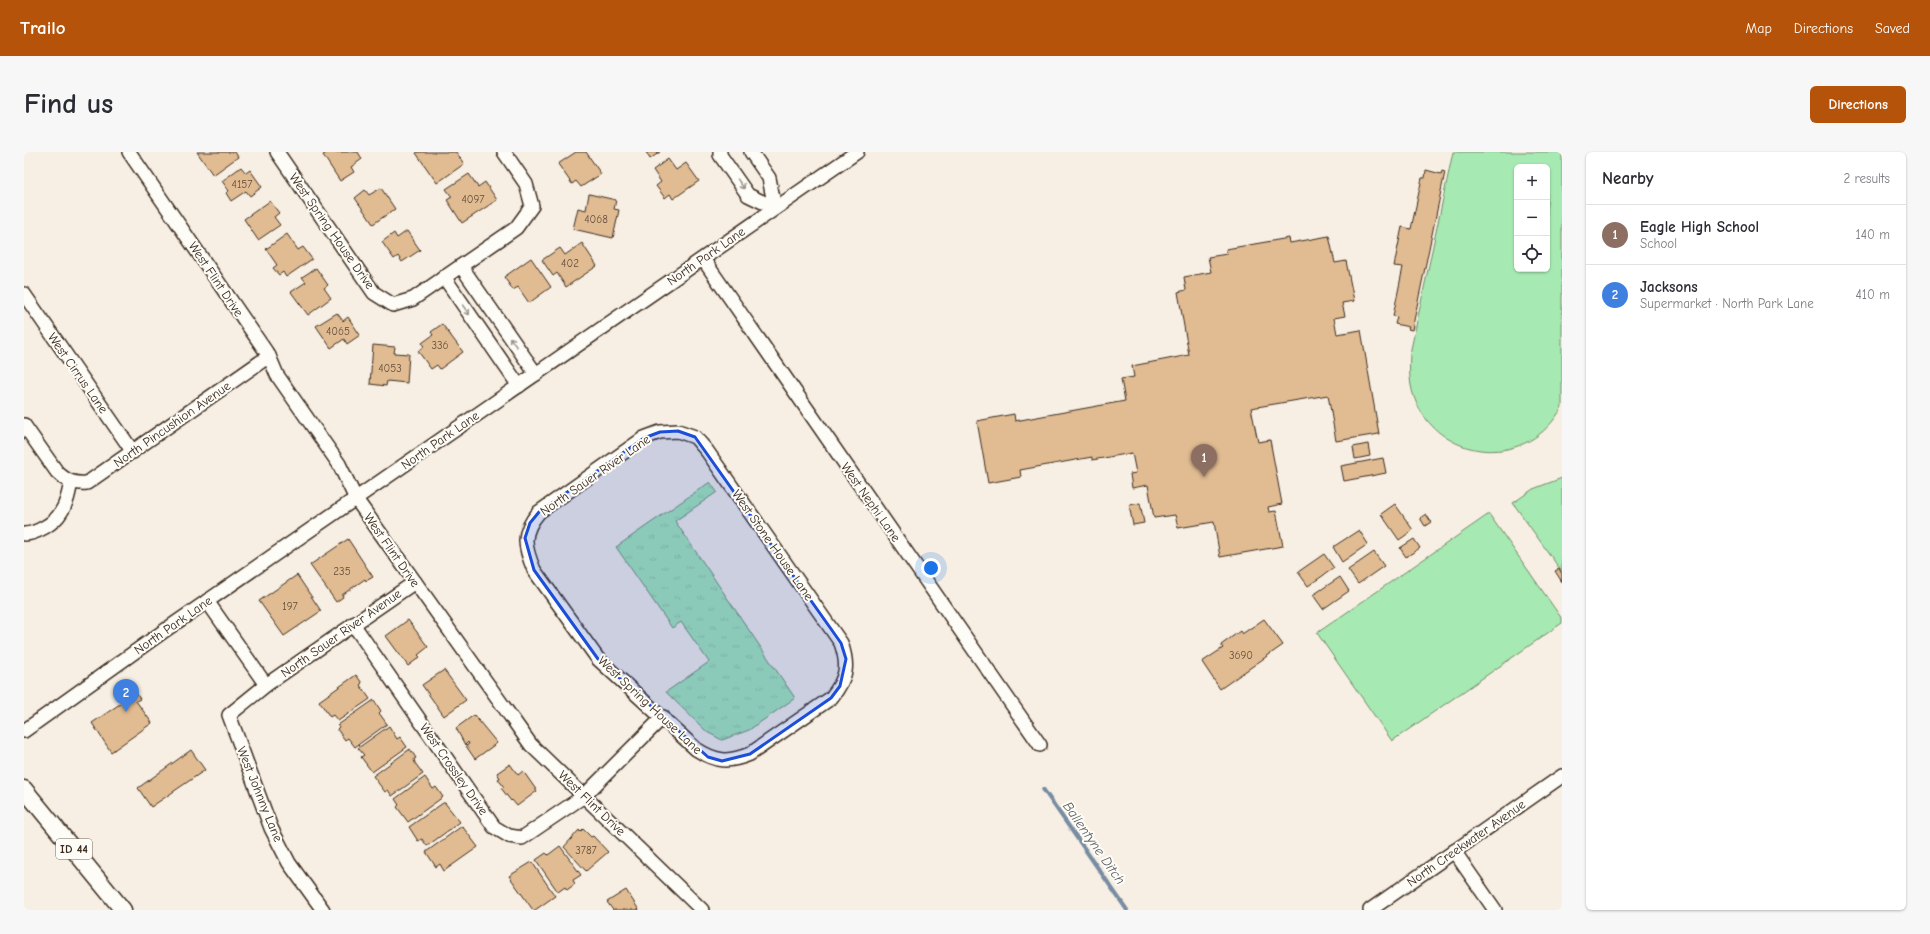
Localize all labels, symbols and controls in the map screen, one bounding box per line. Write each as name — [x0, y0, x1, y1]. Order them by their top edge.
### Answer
text: Trailo — [20, 17, 66, 39]
text: Map — [1745, 20, 1772, 37]
text: Directions — [1794, 20, 1853, 37]
text: Saved — [1875, 20, 1910, 37]
button: Directions — [1810, 86, 1906, 123]
text: Find us — [24, 88, 113, 120]
map controls — [1514, 164, 1550, 272]
button: + — [1514, 164, 1550, 200]
text: Nearby — [1602, 169, 1653, 188]
street label: West Spring House Drive — [286, 170, 378, 292]
text: 2 results — [1843, 171, 1890, 186]
house number: 4157 — [232, 178, 252, 191]
one-way arrow — [737, 179, 745, 190]
house number: 4097 — [461, 193, 485, 206]
button: − — [1514, 200, 1550, 236]
house number: 4068 — [584, 213, 608, 226]
text: Eagle High School — [1640, 218, 1759, 236]
street label: North Park Lane — [664, 223, 748, 288]
text: 1 — [1612, 227, 1618, 242]
text: 140 m — [1856, 227, 1890, 242]
button: locate — [1514, 236, 1550, 272]
text: School — [1640, 236, 1677, 251]
street label: West Flint Drive — [185, 239, 247, 320]
house number: 402 — [561, 257, 579, 270]
text: Jacksons — [1640, 278, 1698, 296]
text: 2 — [1612, 287, 1618, 302]
text: 410 m — [1856, 287, 1890, 302]
text: Supermarket · North Park Lane — [1640, 296, 1814, 311]
one-way arrow — [462, 304, 470, 315]
house number: 4065 — [326, 325, 350, 338]
street label: West Cirrus Lane — [45, 330, 112, 416]
one-way arrow — [509, 337, 517, 348]
house number: 336 — [431, 339, 449, 352]
house number: 4053 — [378, 362, 402, 375]
street label: North Pincushion Avenue — [111, 378, 234, 470]
street label: North Park Lane — [398, 407, 482, 472]
street label: North Sauer River Lane — [537, 431, 653, 519]
pin: 1 — [1191, 444, 1217, 477]
street label: West Nephi Lane — [838, 459, 904, 545]
street label: West Stone House Lane — [729, 487, 817, 604]
street label: West Flint Drive — [361, 510, 423, 590]
your location — [921, 558, 941, 578]
house number: 235 — [333, 565, 351, 578]
street label: North Sauer River Avenue — [278, 585, 405, 680]
street label: North Park Lane — [131, 592, 215, 657]
house number: 197 — [282, 600, 298, 613]
house number: 3690 — [1229, 649, 1253, 662]
street label: West Spring House Lane — [595, 653, 706, 757]
pin: 2 — [113, 679, 139, 712]
street label: West Crossley Drive — [417, 720, 492, 818]
street label: West Johnny Lane — [234, 744, 286, 844]
street label: West Flint Drive — [556, 767, 629, 839]
street label: North Creekwater Avenue — [1404, 796, 1528, 890]
water label: Ballentyne Ditch — [1059, 798, 1129, 888]
road number: ID 44 — [56, 839, 92, 859]
house number: 3787 — [575, 844, 597, 857]

